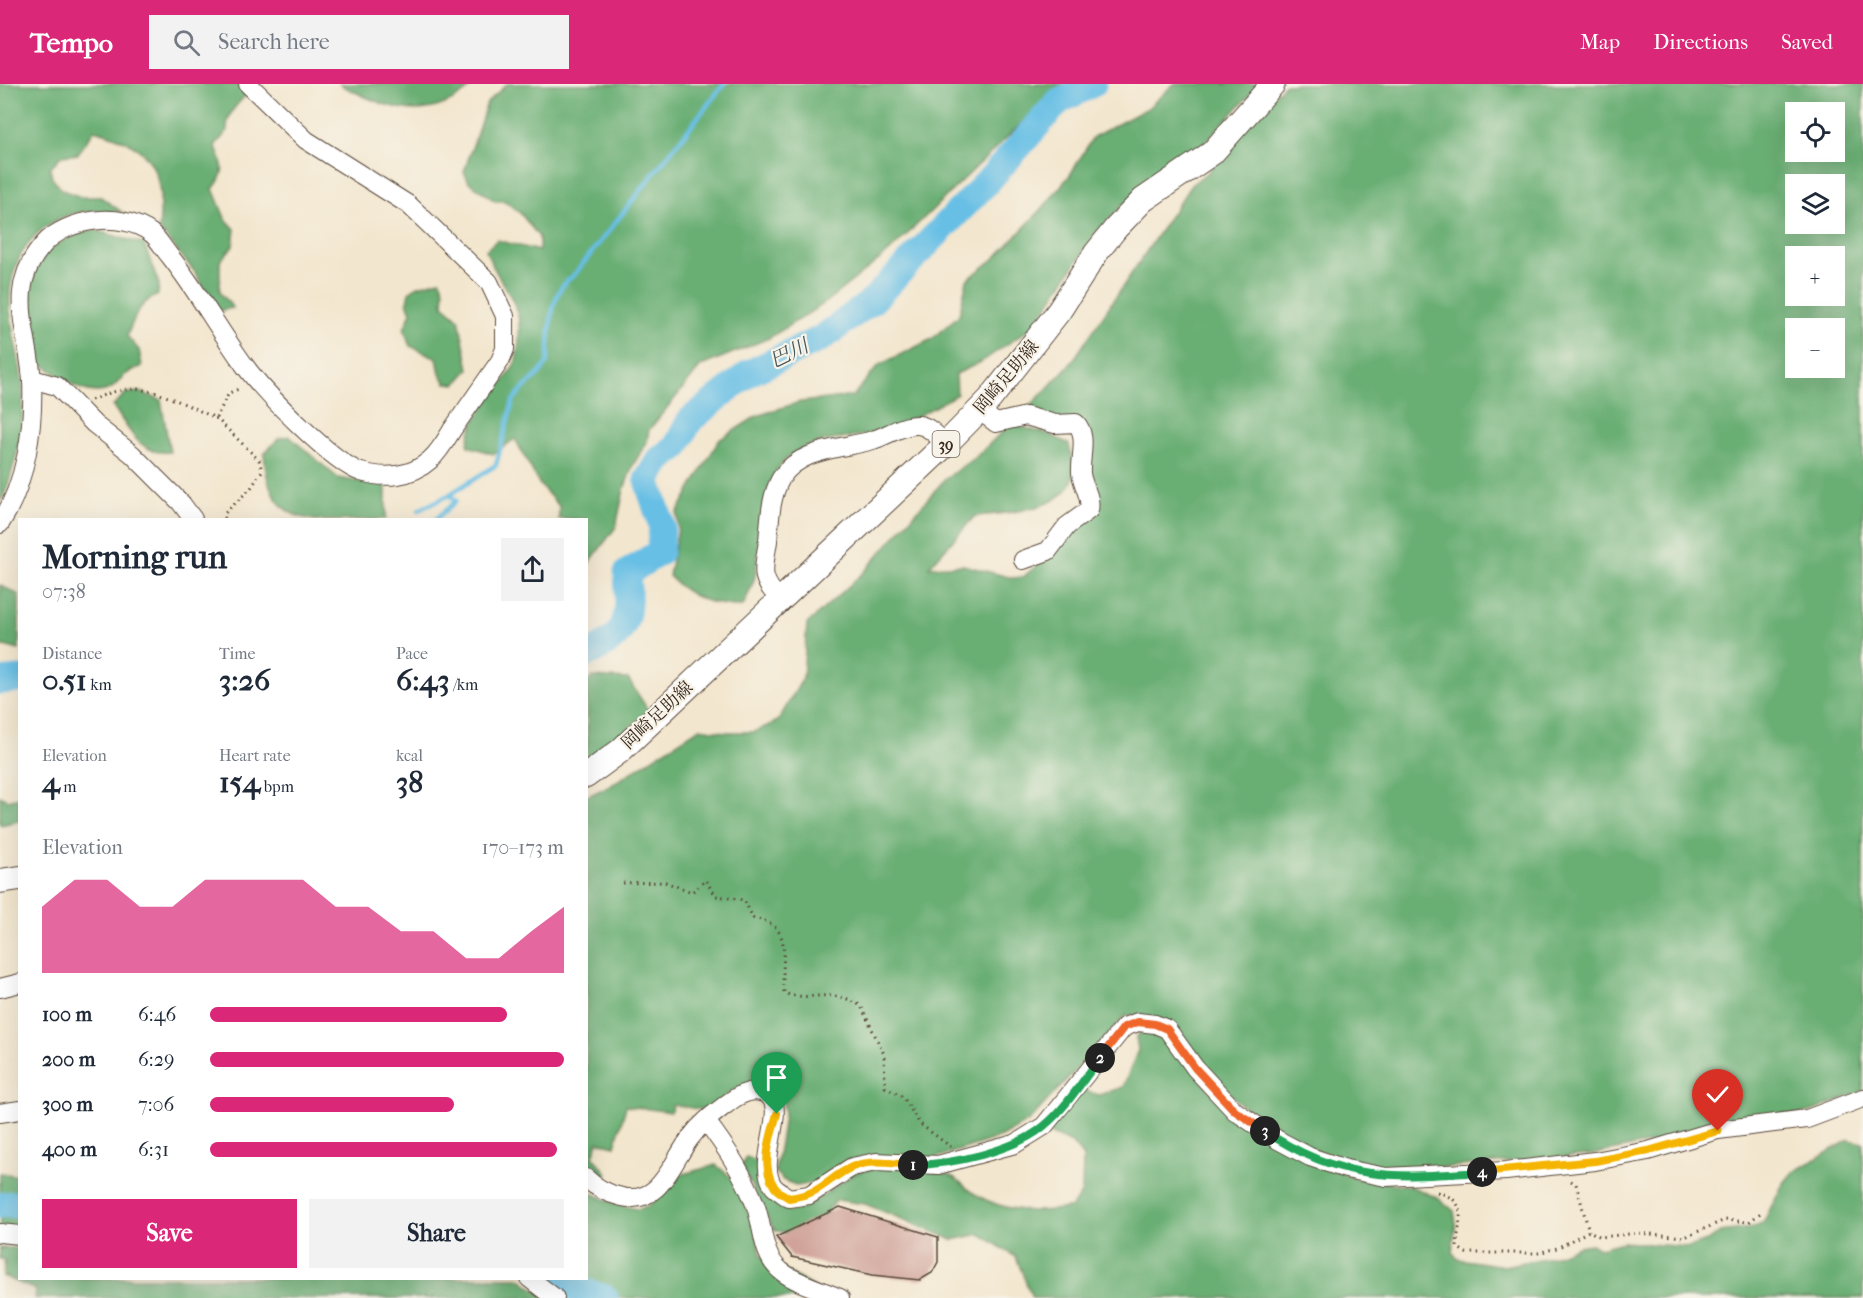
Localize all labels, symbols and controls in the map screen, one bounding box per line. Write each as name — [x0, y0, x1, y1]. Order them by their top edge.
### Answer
search box — [149, 15, 569, 69]
text: Tempo — [30, 26, 113, 59]
icon: search — [170, 26, 203, 59]
text: Search here — [218, 29, 330, 55]
text: Map — [1580, 30, 1620, 54]
text: Directions — [1653, 30, 1748, 54]
text: Saved — [1781, 30, 1833, 54]
map controls — [1785, 102, 1845, 378]
button: locate — [1785, 102, 1845, 162]
button: layers — [1785, 174, 1845, 234]
button: + — [1785, 246, 1845, 306]
button: − — [1785, 318, 1845, 378]
water label: 巴川 — [766, 333, 814, 373]
street label: 岡崎足助線 — [969, 336, 1043, 419]
road number: 39 — [932, 431, 960, 457]
text: Morning run — [42, 538, 227, 577]
button: share — [501, 538, 564, 601]
text: 07:38 — [42, 580, 86, 603]
text: Distance — [42, 644, 102, 663]
text: Time — [219, 644, 255, 663]
text: Pace — [396, 644, 428, 663]
text: 0.51 — [42, 663, 87, 698]
text: 3:26 — [219, 663, 270, 698]
text: 6:43 — [396, 663, 450, 698]
text: km — [87, 675, 112, 694]
text: /km — [450, 675, 478, 694]
street label: 岡崎足助線 — [617, 677, 697, 754]
text: Elevation — [42, 746, 107, 765]
text: Heart rate — [219, 746, 291, 765]
text: kcal — [396, 746, 423, 765]
text: 4 — [42, 765, 60, 800]
text: 154 — [219, 765, 260, 800]
text: 38 — [396, 765, 423, 800]
text: m — [60, 777, 76, 796]
text: bpm — [260, 777, 294, 796]
text: Elevation — [42, 836, 123, 859]
text: 170–173 m — [482, 836, 564, 859]
text: 100 m — [42, 1003, 92, 1026]
text: 6:46 — [138, 1003, 176, 1026]
pin: 2 — [1085, 1043, 1115, 1073]
text: 200 m — [42, 1048, 95, 1071]
text: 6:29 — [138, 1048, 174, 1071]
text: 2 — [1096, 1048, 1104, 1067]
pin — [751, 1052, 802, 1114]
icon: arrive — [760, 1061, 793, 1094]
pin — [1692, 1069, 1743, 1131]
icon: check — [1701, 1078, 1734, 1111]
text: 300 m — [42, 1093, 93, 1116]
text: 7:06 — [138, 1093, 174, 1116]
pin: 3 — [1250, 1116, 1280, 1146]
text: 3 — [1262, 1121, 1268, 1140]
text: 400 m — [42, 1138, 97, 1161]
text: 6:31 — [138, 1138, 169, 1161]
pin: 1 — [898, 1150, 928, 1180]
text: 1 — [910, 1155, 916, 1174]
pin: 4 — [1467, 1157, 1497, 1187]
text: 4 — [1477, 1162, 1487, 1181]
button: Save — [42, 1199, 297, 1268]
button: Share — [309, 1199, 564, 1268]

